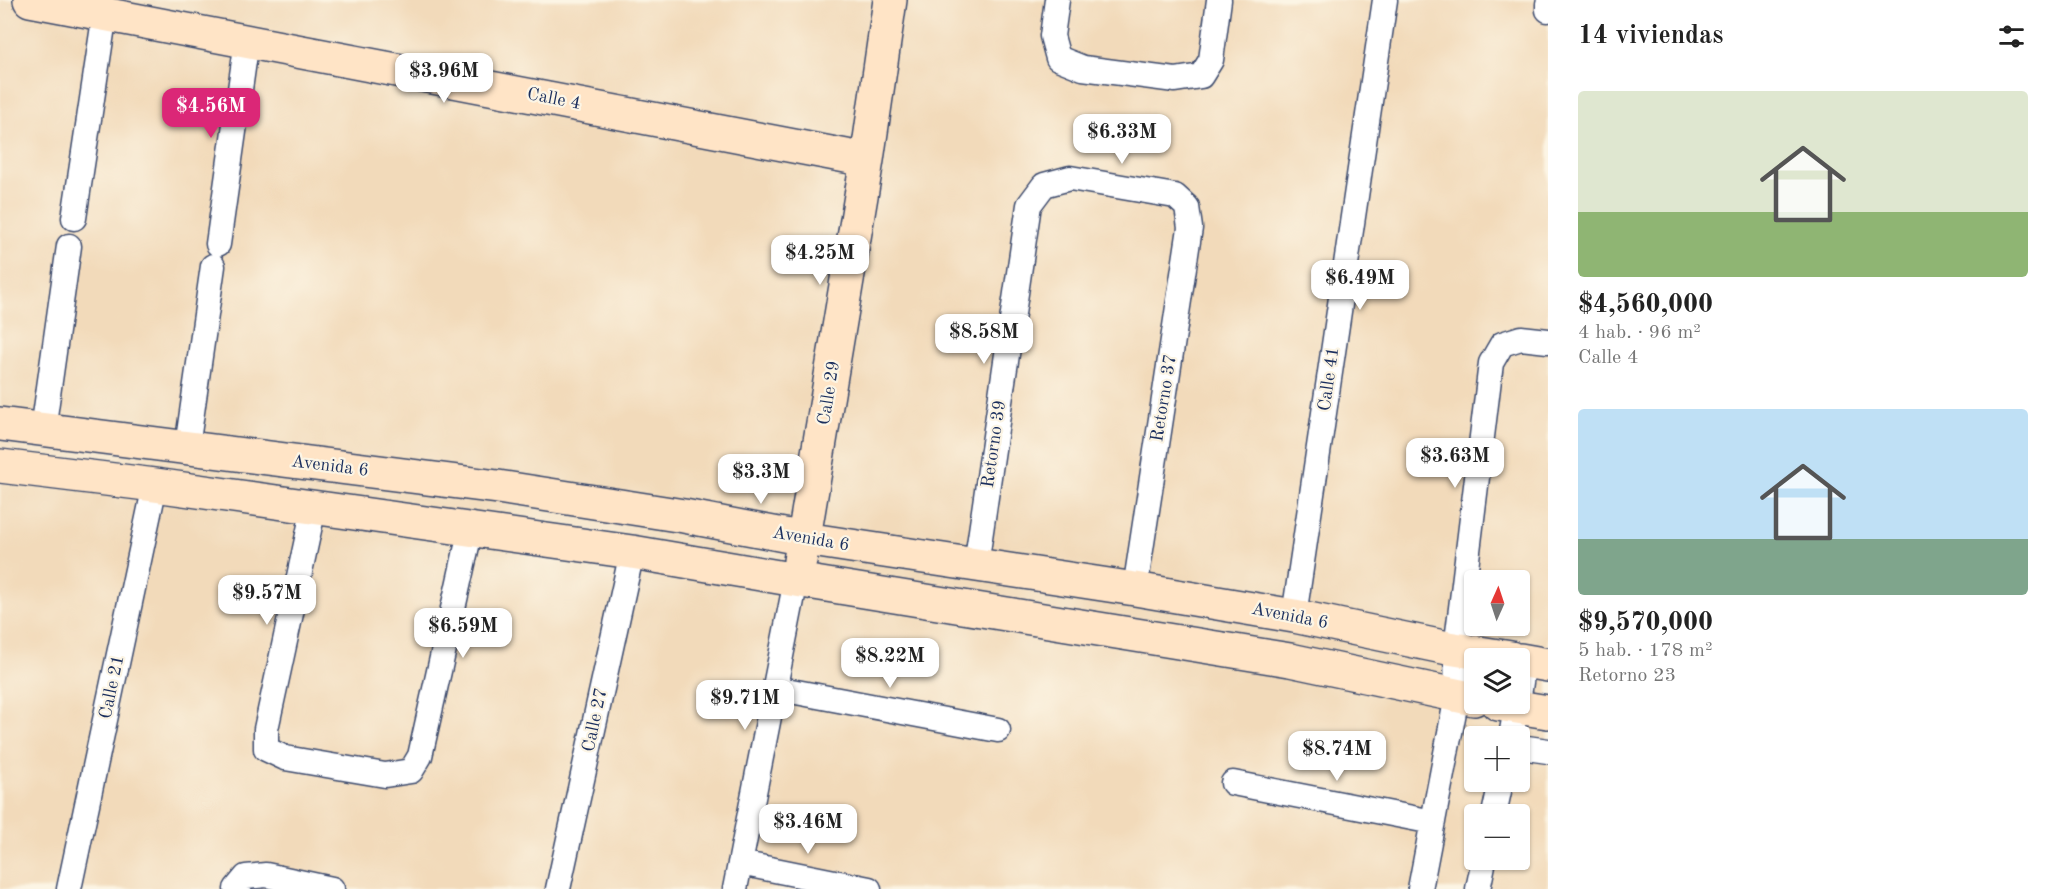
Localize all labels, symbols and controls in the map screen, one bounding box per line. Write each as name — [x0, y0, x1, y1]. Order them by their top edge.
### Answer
icon: filters — [1995, 20, 2028, 53]
text: 14 viviendas — [1578, 23, 1724, 49]
pin: $3.96M — [395, 53, 493, 104]
text: $3.96M — [409, 62, 479, 82]
street label: Calle 4 — [526, 85, 582, 113]
pin: $4.56M — [162, 88, 260, 139]
text: $4.56M — [176, 97, 246, 117]
pin: $6.33M — [1073, 114, 1171, 165]
text: $6.33M — [1087, 123, 1157, 143]
icon: home — [1749, 130, 1857, 238]
pin: $4.25M — [771, 235, 869, 286]
text: $4.25M — [785, 244, 855, 264]
pin: $6.49M — [1311, 260, 1409, 311]
text: $6.49M — [1325, 269, 1395, 289]
text: $4,560,000 — [1578, 292, 1713, 318]
pin: $8.58M — [935, 314, 1033, 365]
text: $8.58M — [949, 323, 1019, 343]
text: 4 hab. · 96 m² — [1578, 323, 1701, 343]
street label: Calle 41 — [1316, 346, 1342, 412]
text: Calle 4 — [1578, 348, 1638, 368]
street label: Retorno 37 — [1148, 353, 1180, 443]
street label: Calle 29 — [815, 360, 843, 426]
street label: Retorno 39 — [979, 399, 1009, 489]
pin: $3.63M — [1406, 438, 1504, 489]
text: $3.63M — [1420, 447, 1490, 467]
icon: home — [1749, 448, 1857, 556]
street label: Avenida 6 — [290, 452, 370, 480]
pin: $3.3M — [719, 454, 803, 505]
text: $3.3M — [732, 463, 790, 483]
street label: Avenida 6 — [771, 523, 851, 555]
north arrow — [1464, 570, 1530, 636]
map controls — [1464, 570, 1530, 870]
pin: $9.57M — [218, 575, 316, 626]
text: $9.57M — [232, 584, 302, 604]
street label: Avenida 6 — [1250, 600, 1330, 632]
pin: $6.59M — [414, 608, 512, 659]
text: $9,570,000 — [1578, 610, 1713, 636]
text: $6.59M — [428, 617, 498, 637]
pin: $8.22M — [841, 638, 939, 689]
text: 5 hab. · 178 m² — [1578, 641, 1712, 661]
text: $8.22M — [855, 647, 925, 667]
button: layers — [1464, 648, 1530, 714]
street label: Calle 21 — [96, 653, 128, 721]
text: Retorno 23 — [1578, 666, 1676, 686]
pin: $9.71M — [696, 680, 794, 731]
street label: Calle 27 — [579, 686, 611, 754]
text: $9.71M — [710, 689, 780, 709]
button: + — [1464, 726, 1530, 792]
pin: $8.74M — [1288, 731, 1386, 782]
text: $8.74M — [1302, 740, 1372, 760]
pin: $3.46M — [759, 804, 857, 855]
button: − — [1464, 804, 1530, 870]
text: $3.46M — [773, 813, 843, 833]

